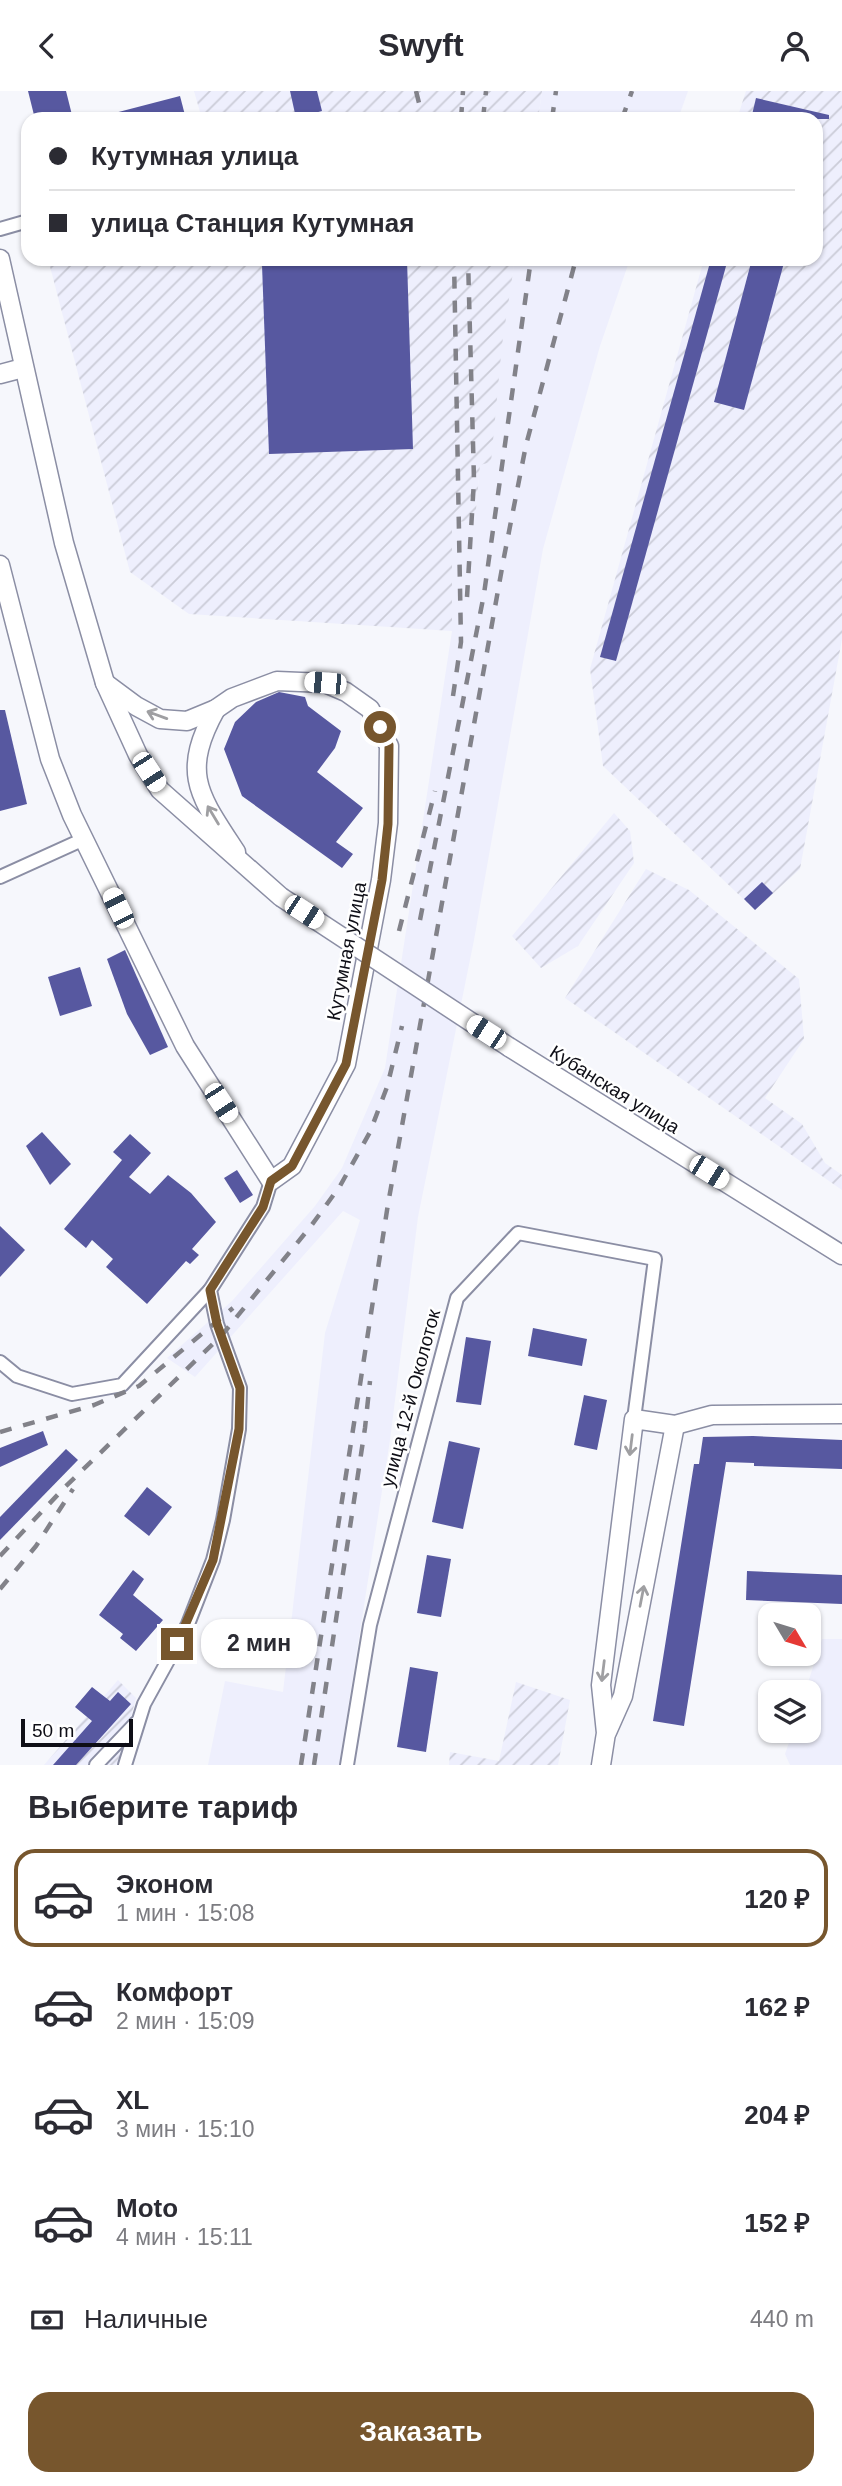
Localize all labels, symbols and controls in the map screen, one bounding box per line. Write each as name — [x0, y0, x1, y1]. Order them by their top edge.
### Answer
icon: back — [28, 27, 66, 65]
text: Swyft — [378, 27, 464, 63]
icon: person — [776, 27, 814, 65]
text: Кутумная улица — [91, 141, 298, 171]
text: улица Станция Кутумная — [91, 208, 414, 238]
car — [304, 671, 347, 695]
one-way arrow — [147, 708, 168, 721]
route start — [364, 711, 396, 743]
car — [129, 749, 170, 795]
one-way arrow — [205, 805, 219, 825]
street label: Кутумная улица — [323, 880, 370, 1022]
car — [100, 885, 137, 931]
car — [281, 892, 328, 932]
car — [463, 1012, 510, 1052]
street label: Кубанская улица — [546, 1041, 684, 1138]
car — [201, 1080, 242, 1126]
car — [686, 1152, 733, 1192]
street label: улица 12-й Околоток — [377, 1306, 445, 1489]
one-way arrow — [624, 1433, 637, 1456]
one-way arrow — [636, 1585, 649, 1608]
north arrow — [758, 1603, 821, 1666]
map controls — [758, 1603, 821, 1743]
callout: 2 мин — [202, 1619, 317, 1669]
route end — [161, 1628, 193, 1660]
text: 2 мин — [227, 1630, 291, 1656]
one-way arrow — [596, 1659, 609, 1682]
button: layers — [758, 1680, 821, 1743]
scale bar — [21, 1716, 133, 1748]
text: 50 m — [32, 1720, 74, 1741]
text: Выберите тариф — [28, 1789, 298, 1825]
icon: car — [32, 1867, 95, 1930]
text: Эконом — [116, 1869, 214, 1899]
text: 120 ₽ — [744, 1884, 810, 1914]
text: 1 мин · 15:08 — [116, 1900, 255, 1926]
icon: car — [32, 1975, 95, 2038]
text: Комфорт — [116, 1977, 233, 2007]
text: 162 ₽ — [744, 1992, 810, 2022]
text: 2 мин · 15:09 — [116, 2008, 255, 2034]
icon: car — [32, 2083, 95, 2146]
text: XL — [116, 2085, 149, 2115]
text: 204 ₽ — [744, 2100, 810, 2130]
text: 3 мин · 15:10 — [116, 2116, 255, 2142]
icon: car — [32, 2191, 95, 2254]
text: Moto — [116, 2193, 178, 2223]
text: 152 ₽ — [744, 2208, 810, 2238]
text: 4 мин · 15:11 — [116, 2224, 253, 2250]
icon: cash — [28, 2301, 66, 2339]
text: Наличные — [84, 2304, 208, 2334]
text: 440 m — [750, 2306, 814, 2332]
button: Заказать — [28, 2392, 814, 2472]

